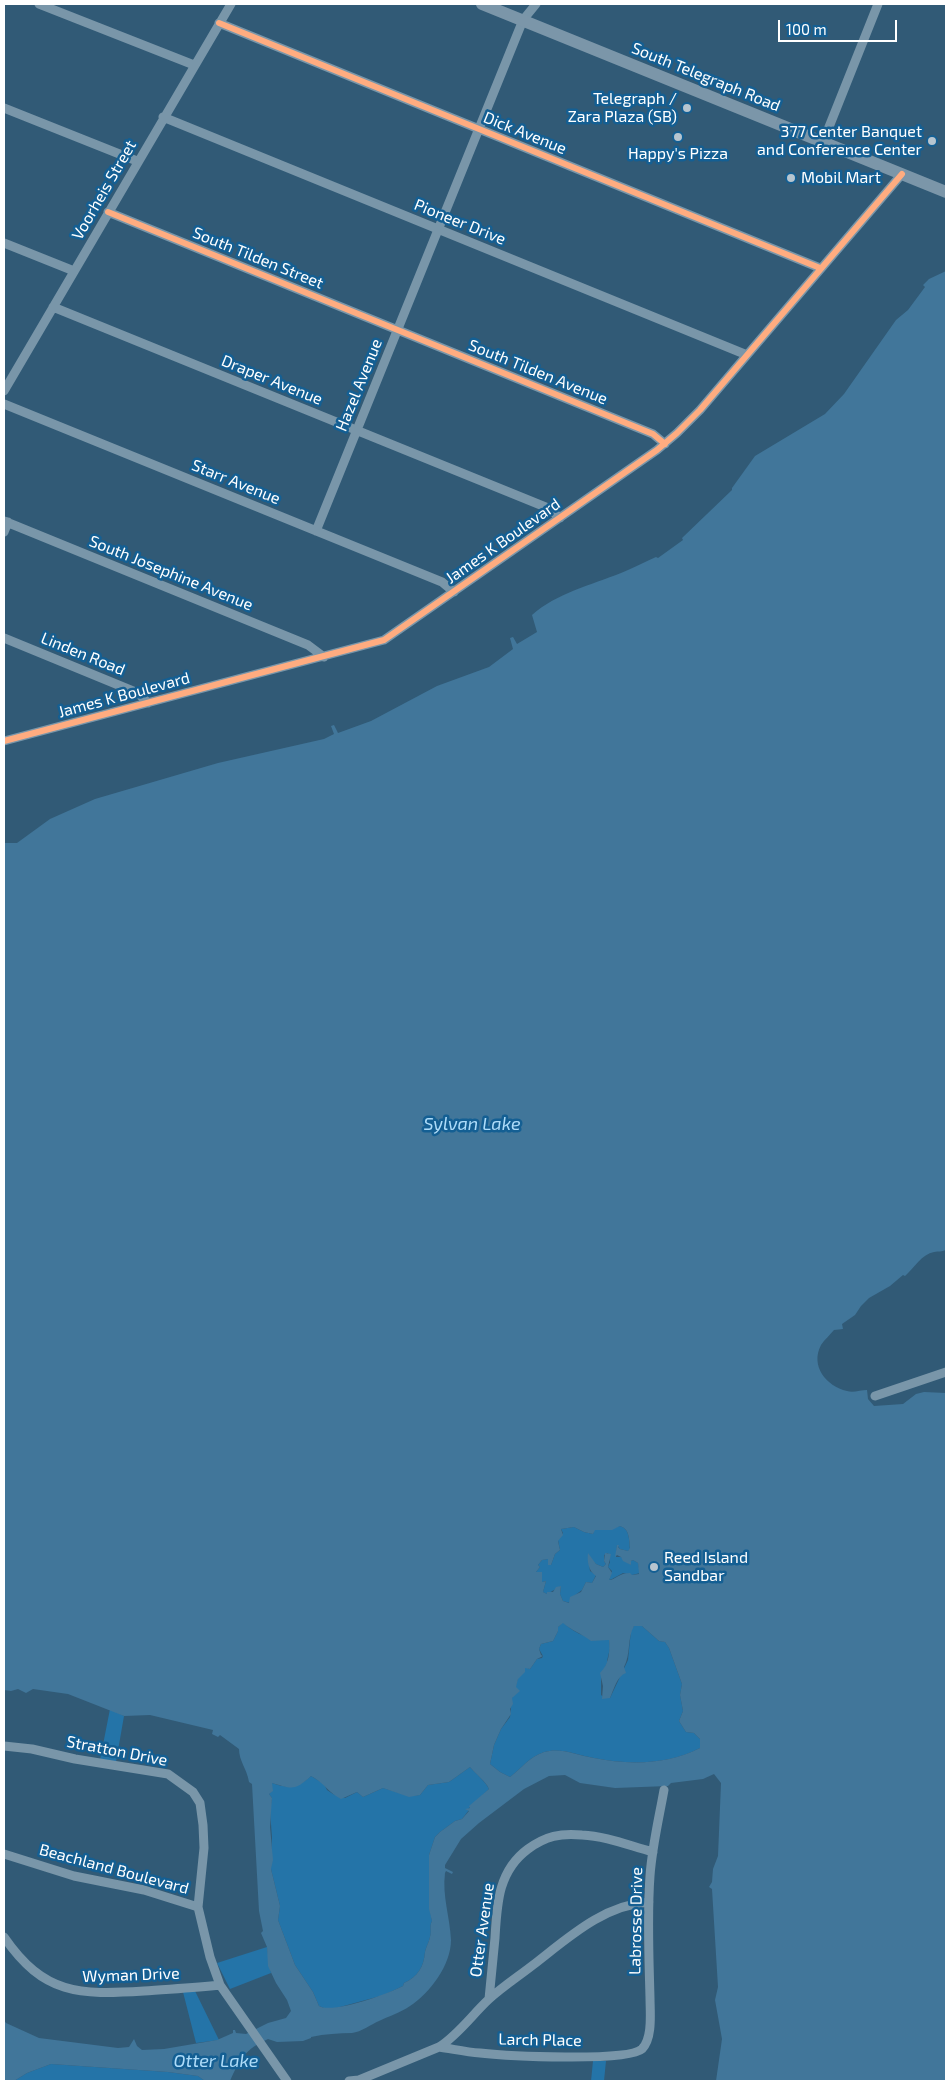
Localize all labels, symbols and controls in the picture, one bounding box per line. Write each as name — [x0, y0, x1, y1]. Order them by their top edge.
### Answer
scale bar — [780, 10, 899, 42]
text: 100 m — [786, 20, 827, 38]
street label: South Telegraph Road — [629, 38, 783, 116]
place label: Telegraph / Zara Plaza (SB) — [568, 89, 677, 127]
marker: Telegraph / Zara Plaza (SB) — [681, 102, 693, 114]
street label: Dick Avenue — [481, 108, 569, 158]
place label: 377 Center Banquet and Conference Center — [757, 122, 922, 160]
marker: Happy's Pizza — [672, 131, 684, 143]
marker: 377 Center Banquet and Conference Center — [926, 135, 938, 147]
street label: Voorheis Street — [68, 137, 140, 243]
place label: Happy's Pizza — [628, 144, 728, 164]
place label: Mobil Mart — [801, 168, 881, 188]
marker: Mobil Mart — [785, 172, 797, 184]
street label: Pioneer Drive — [411, 195, 509, 249]
street label: South Tilden Street — [190, 223, 326, 293]
street label: South Tilden Avenue — [466, 335, 610, 409]
street label: Hazel Avenue — [332, 336, 386, 434]
street label: Draper Avenue — [219, 351, 325, 409]
street label: Starr Avenue — [189, 456, 283, 508]
street label: James K Boulevard — [442, 494, 564, 588]
street label: South Josephine Avenue — [86, 531, 256, 615]
street label: Linden Road — [38, 628, 128, 680]
street label: James K Boulevard — [56, 668, 192, 722]
water label: Sylvan Lake — [423, 1113, 521, 1135]
place label: Reed Island Sandbar — [664, 1548, 748, 1586]
marker: Reed Island Sandbar — [648, 1561, 660, 1573]
street label: Stratton Drive — [65, 1732, 169, 1770]
street label: Beachland Boulevard — [37, 1840, 191, 1898]
street label: Labrosse Drive — [625, 1867, 647, 1975]
street label: Otter Avenue — [466, 1882, 498, 1978]
street label: Wyman Drive — [82, 1964, 180, 1986]
street label: Larch Place — [498, 2030, 582, 2050]
water label: Otter Lake — [174, 2050, 258, 2072]

